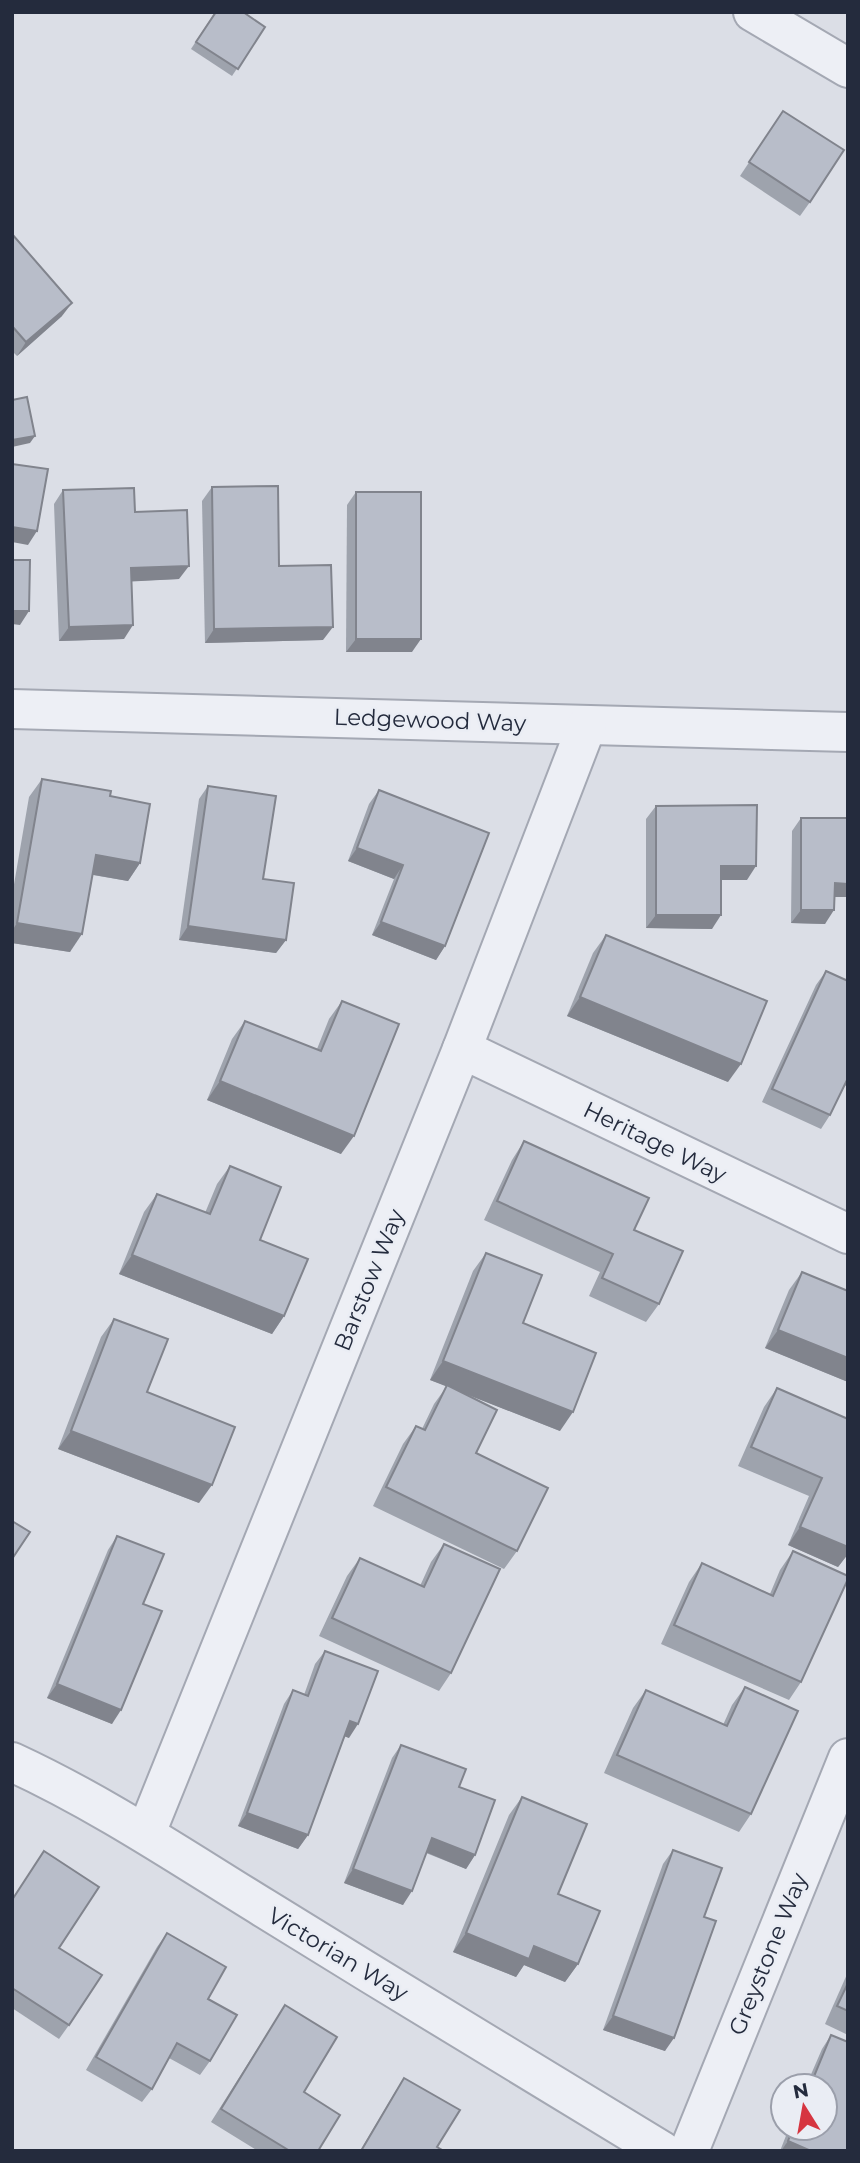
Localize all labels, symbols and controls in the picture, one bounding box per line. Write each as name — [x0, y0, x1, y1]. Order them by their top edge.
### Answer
street label: Ledgewood Way — [333, 703, 527, 737]
street label: Heritage Way — [579, 1095, 732, 1189]
street label: Barstow Way — [328, 1205, 410, 1355]
street label: Greystone Way — [723, 1868, 814, 2039]
street label: Victorian Way — [263, 1901, 414, 2007]
north arrow — [769, 2072, 839, 2142]
text: N — [791, 2078, 811, 2104]

